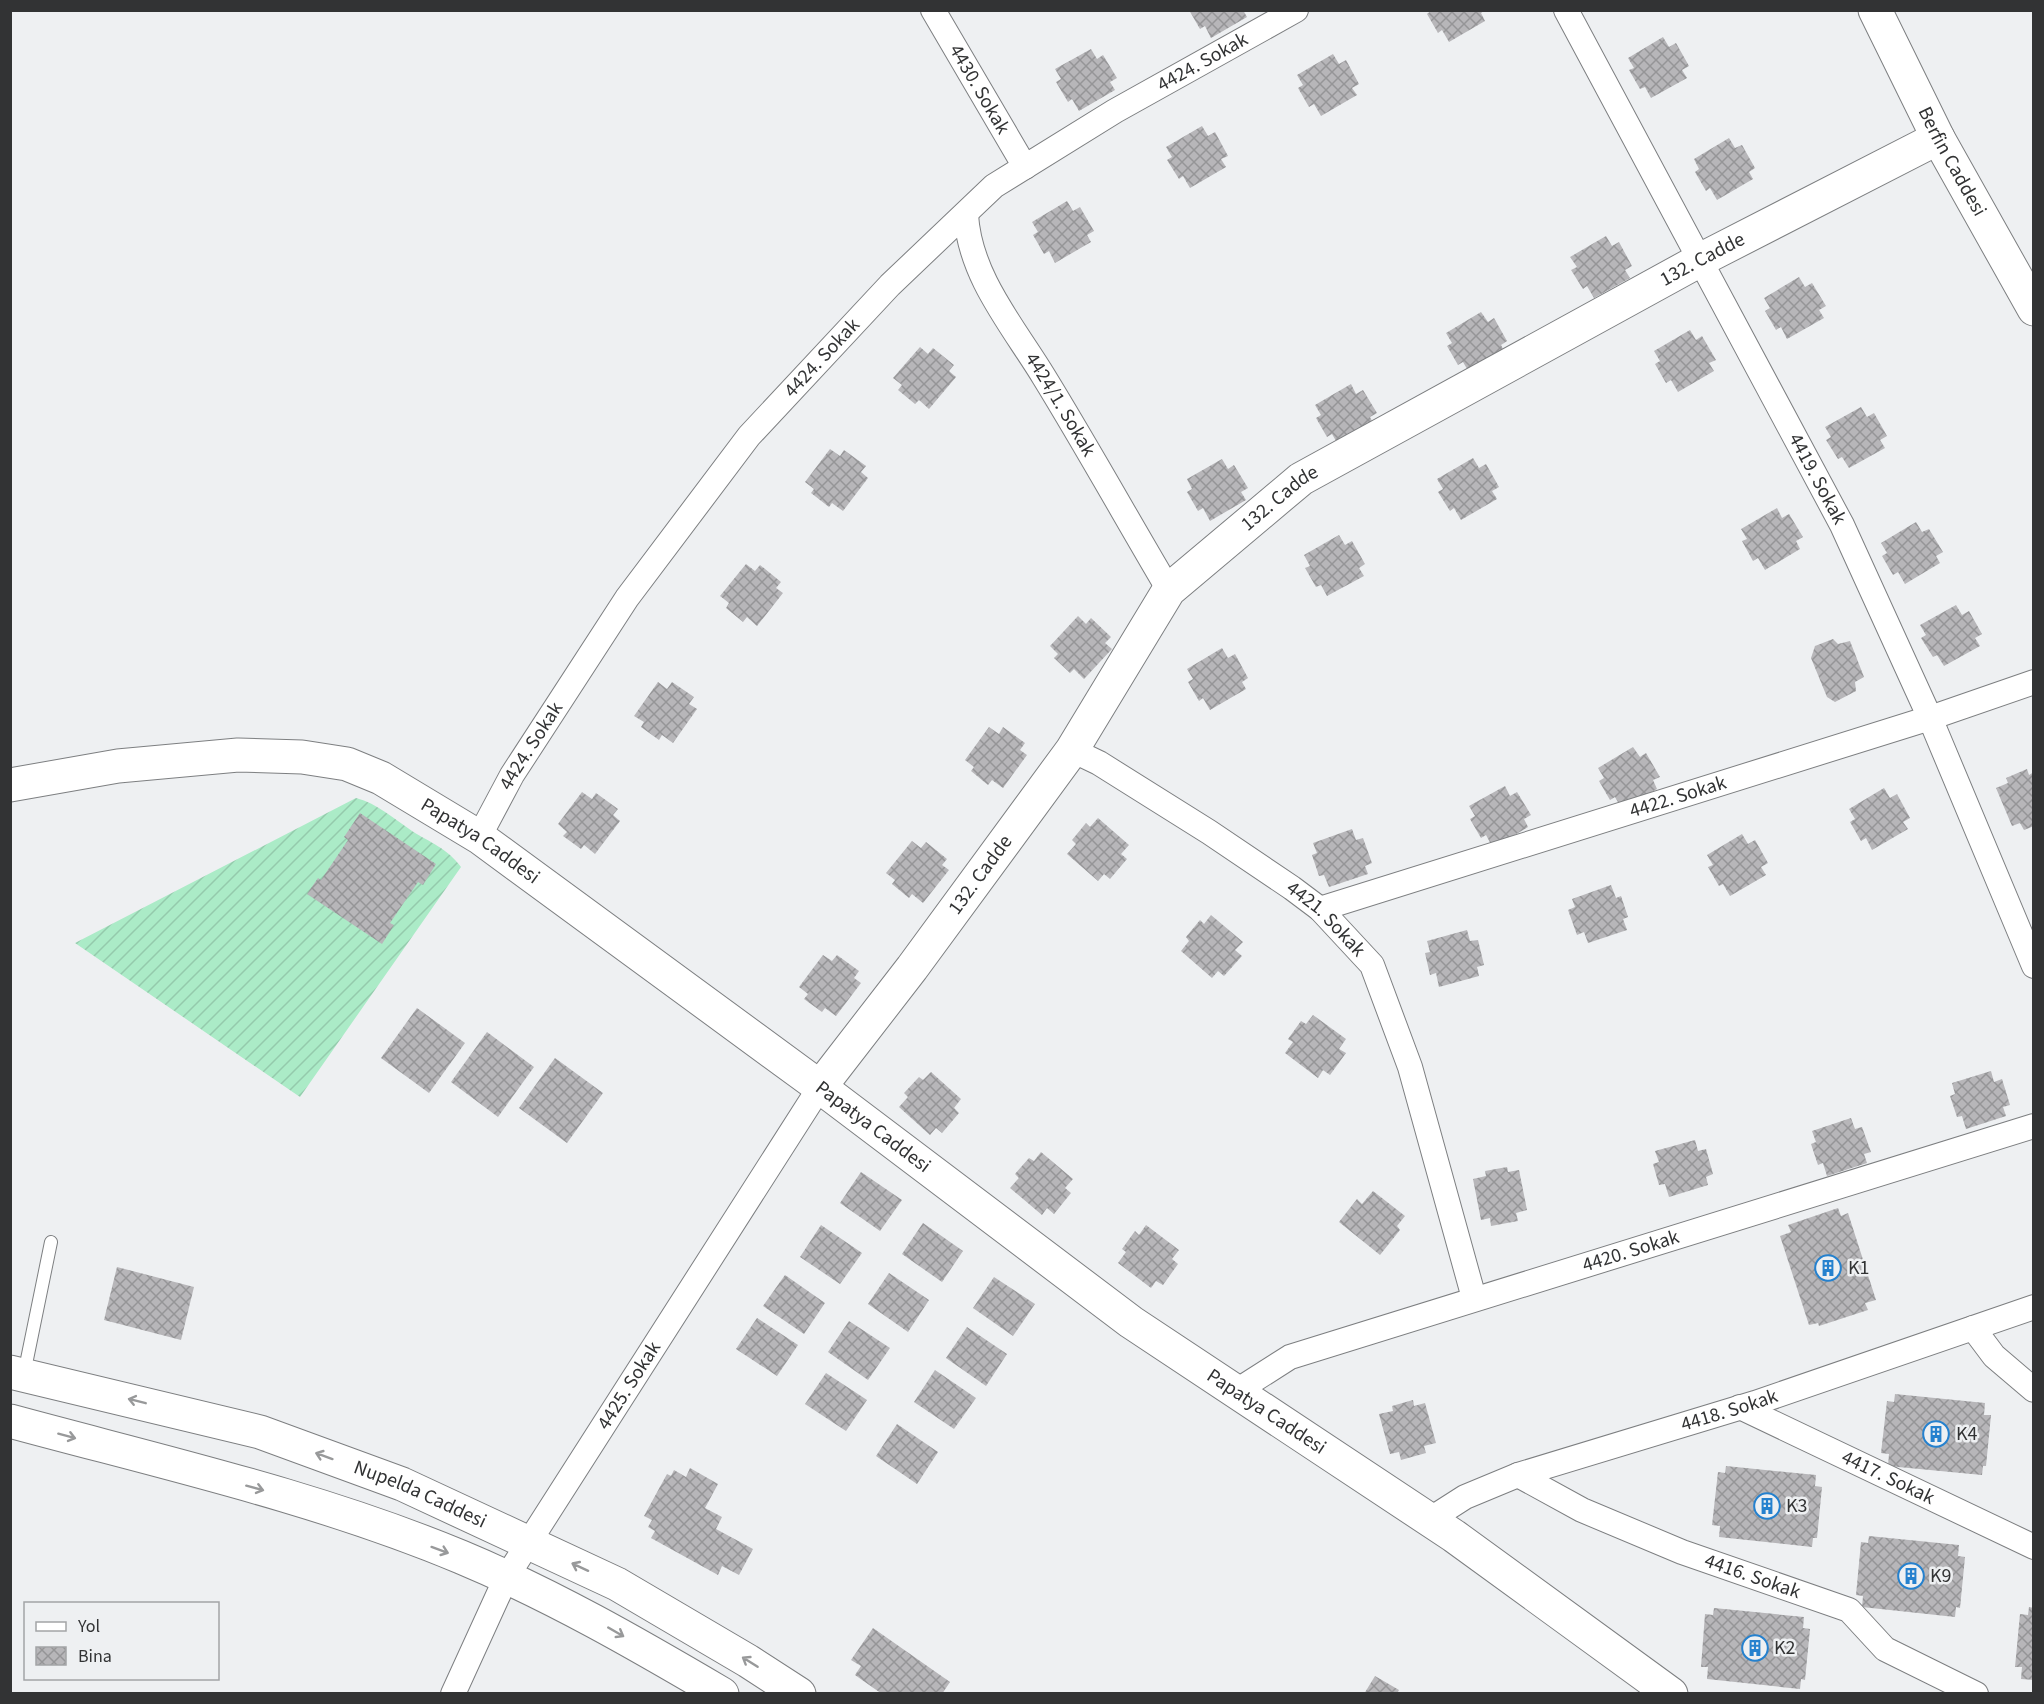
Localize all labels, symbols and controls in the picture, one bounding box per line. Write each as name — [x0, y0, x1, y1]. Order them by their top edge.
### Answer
street label: 4424. Sokak — [1152, 25, 1253, 99]
street label: 4430. Sokak — [942, 39, 1017, 140]
street label: Berfin Caddesi — [1911, 102, 1993, 222]
street label: 132. Cadde — [1655, 225, 1750, 293]
street label: 4424. Sokak — [778, 312, 866, 404]
street label: 4424/1. Sokak — [1018, 347, 1103, 462]
street label: 4419. Sokak — [1781, 428, 1853, 530]
street label: 132. Cadde — [1235, 458, 1323, 538]
street label: 4424. Sokak — [492, 696, 570, 795]
street label: 4422. Sokak — [1626, 769, 1730, 825]
street label: Papatya Caddesi — [415, 791, 545, 891]
street label: 132. Cadde — [942, 829, 1019, 920]
street label: 4421. Sokak — [1280, 874, 1372, 963]
street label: Papatya Caddesi — [809, 1074, 936, 1180]
street label: 4420. Sokak — [1579, 1223, 1683, 1279]
building icon: K1 — [1813, 1253, 1843, 1283]
place label: K1 — [1848, 1254, 1870, 1282]
street label: 4425. Sokak — [590, 1336, 668, 1435]
street label: Papatya Caddesi — [1201, 1362, 1332, 1462]
street label: 4418. Sokak — [1677, 1382, 1782, 1439]
one-way arrow — [128, 1395, 147, 1407]
building icon: K4 — [1921, 1419, 1951, 1449]
place label: K4 — [1956, 1420, 1978, 1448]
one-way arrow — [57, 1431, 76, 1443]
street label: 4417. Sokak — [1837, 1443, 1939, 1512]
one-way arrow — [315, 1449, 334, 1460]
street label: Nupelda Caddesi — [350, 1454, 491, 1535]
one-way arrow — [245, 1483, 264, 1494]
building icon: K3 — [1752, 1491, 1782, 1521]
place label: K3 — [1786, 1492, 1808, 1520]
one-way arrow — [430, 1545, 449, 1556]
street label: 4416. Sokak — [1701, 1547, 1804, 1606]
one-way arrow — [571, 1560, 589, 1572]
building icon: K9 — [1896, 1561, 1926, 1591]
place label: K9 — [1930, 1562, 1952, 1590]
legend — [24, 1602, 219, 1680]
text: Yol — [77, 1614, 100, 1639]
one-way arrow — [607, 1626, 624, 1638]
building icon: K2 — [1740, 1633, 1770, 1663]
place label: K2 — [1774, 1634, 1796, 1662]
text: Bina — [78, 1644, 112, 1669]
one-way arrow — [742, 1655, 759, 1667]

